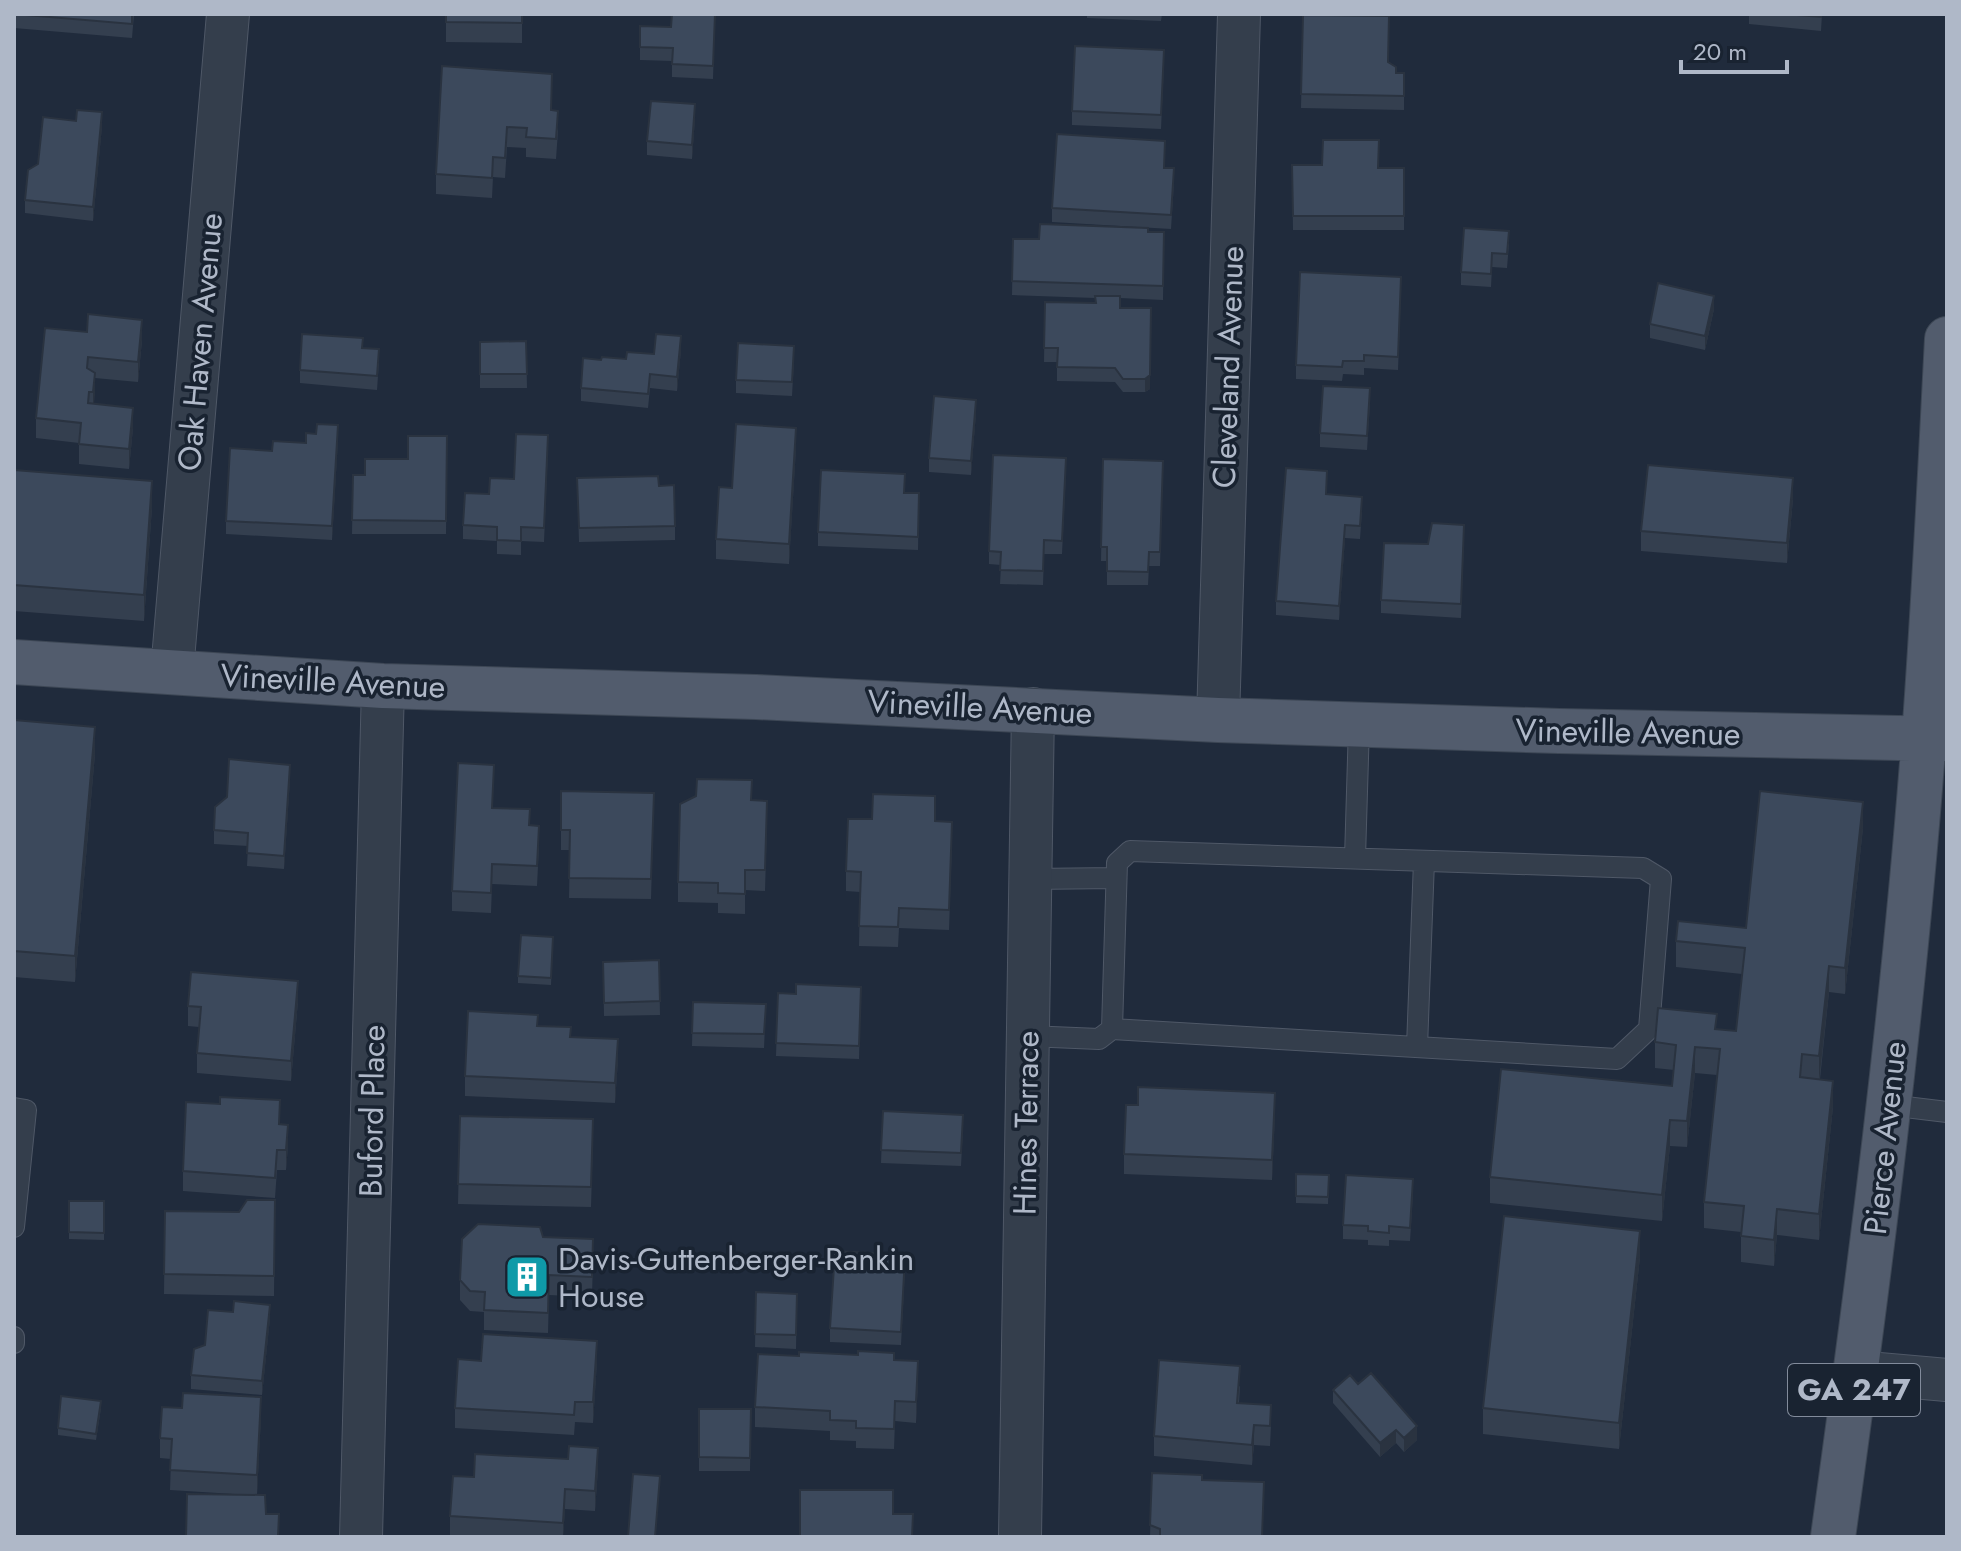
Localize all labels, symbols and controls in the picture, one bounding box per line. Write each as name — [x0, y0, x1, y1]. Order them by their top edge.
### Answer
scale bar — [1681, 24, 1787, 74]
text: 20 m — [1693, 34, 1747, 69]
street label: Oak Haven Avenue — [166, 211, 234, 473]
street label: Cleveland Avenue — [1201, 245, 1255, 489]
street label: Vineville Avenue — [219, 652, 447, 710]
street label: Vineville Avenue — [866, 678, 1094, 736]
street label: Vineville Avenue — [1515, 707, 1741, 757]
street label: Buford Place — [348, 1025, 396, 1197]
street label: Hines Terrace — [1001, 1030, 1051, 1216]
street label: Pierce Avenue — [1852, 1039, 1918, 1237]
place label: Davis-Guttenberger-Rankin House — [558, 1236, 914, 1319]
building icon: Davis-Guttenberger-Rankin House — [503, 1253, 551, 1301]
road number: GA 247 — [1788, 1364, 1920, 1416]

